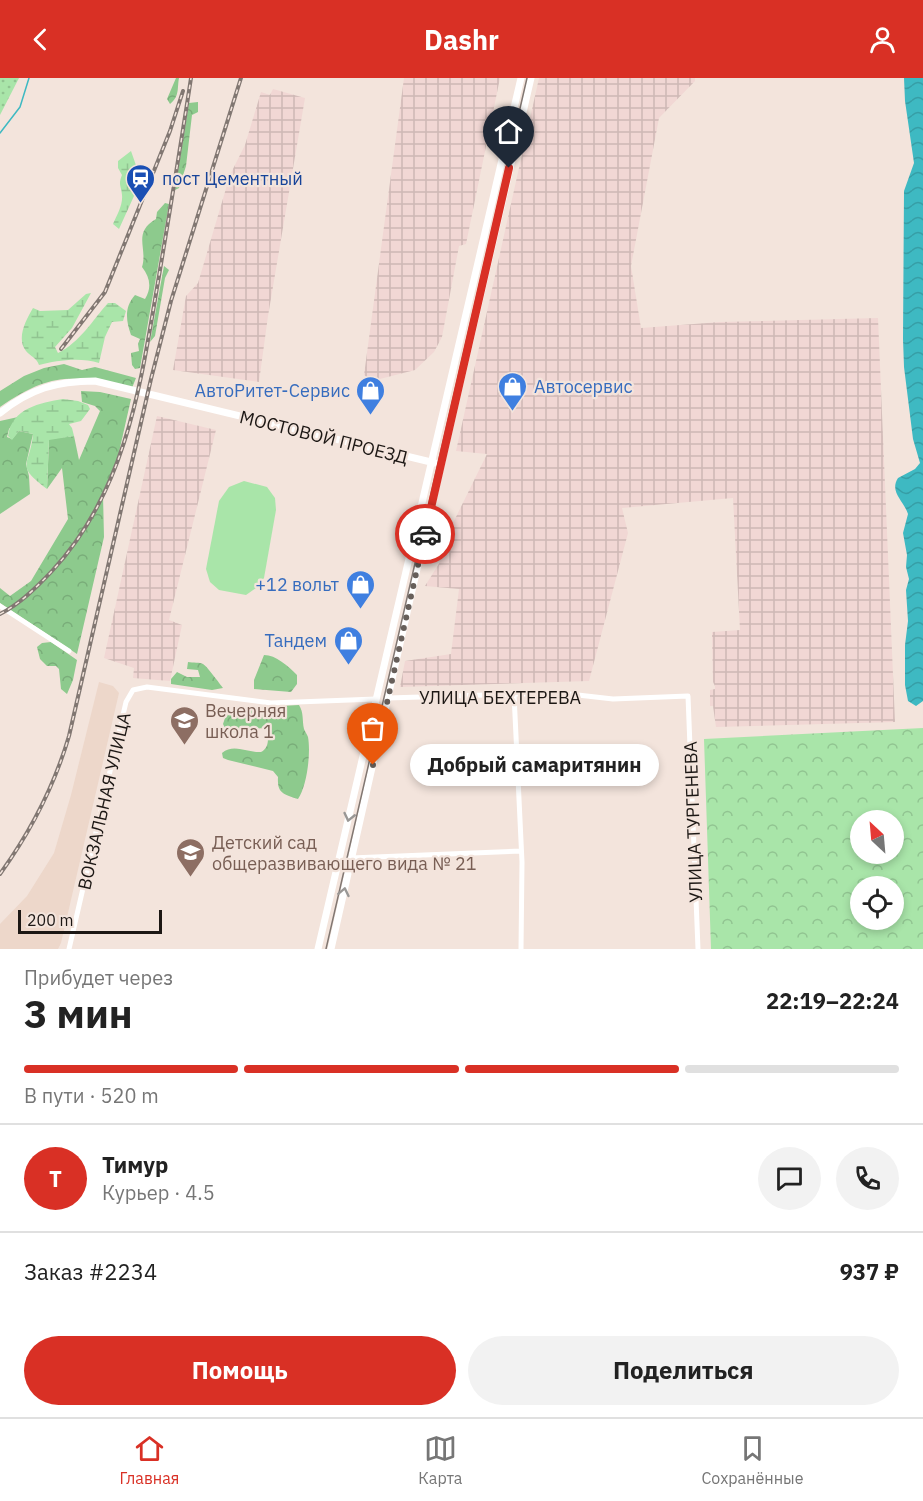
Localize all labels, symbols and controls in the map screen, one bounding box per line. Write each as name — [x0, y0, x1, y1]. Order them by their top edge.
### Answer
text: Dashr — [424, 22, 499, 57]
icon: back — [24, 23, 57, 56]
icon: person — [866, 23, 899, 56]
pin — [483, 106, 534, 168]
icon: home — [492, 115, 525, 148]
station icon: пост Цементный — [125, 162, 157, 204]
place label: пост Цементный — [162, 167, 303, 190]
shop icon: Автосервис — [497, 370, 529, 412]
shop icon: АвтоРитет-Сервис — [355, 374, 387, 416]
place label: Автосервис — [534, 375, 633, 398]
place label: АвтоРитет-Сервис — [194, 379, 350, 402]
street label: МОСТОВОЙ ПРОЕЗД — [237, 405, 411, 469]
courier — [395, 504, 455, 564]
icon: car — [409, 518, 442, 551]
shop icon: +12 вольт — [344, 568, 376, 610]
place label: +12 вольт — [255, 573, 340, 596]
shop icon: Тандем — [332, 624, 364, 666]
place label: Тандем — [265, 629, 327, 652]
street label: УЛИЦА БЕХТЕРЕВА — [419, 686, 581, 709]
place label: Вечерняя школа 1 — [205, 699, 287, 743]
pin — [347, 703, 398, 765]
school or university icon: Вечерняя школа 1 — [168, 704, 200, 746]
street label: ВОКЗАЛЬНАЯ УЛИЦА — [72, 710, 136, 892]
icon: bag — [356, 712, 389, 745]
street label: УЛИЦА ТУРГЕНЕВА — [679, 740, 707, 903]
callout: Добрый самаритянин — [409, 744, 658, 786]
text: Добрый самаритянин — [427, 751, 642, 778]
north arrow — [850, 810, 904, 864]
map controls — [850, 810, 904, 930]
one-way arrow — [343, 812, 356, 822]
place label: Детский сад общеразвивающего вида № 21 — [212, 831, 477, 875]
school or university icon: Детский сад общеразвивающего вида № 21 — [175, 836, 207, 878]
button: locate — [850, 876, 904, 930]
one-way arrow — [337, 887, 350, 897]
scale bar — [18, 907, 162, 934]
text: 200 m — [27, 910, 74, 930]
text: Прибудет через — [24, 964, 173, 991]
text: 22:19–22:24 — [766, 986, 899, 1015]
text: 3 мин — [24, 988, 133, 1039]
text: В пути · 520 m — [24, 1082, 159, 1109]
button: chat — [758, 1147, 821, 1210]
button: phone — [836, 1147, 899, 1210]
text: Тимур — [102, 1150, 168, 1179]
text: Т — [49, 1164, 62, 1193]
text: Курьер · 4.5 — [102, 1179, 215, 1206]
text: Заказ #2234 — [24, 1257, 157, 1286]
text: 937 ₽ — [840, 1257, 899, 1286]
button: Помощь — [24, 1336, 456, 1405]
button: Поделиться — [468, 1336, 899, 1405]
tab: Главная — [120, 1432, 179, 1488]
tab: Карта — [418, 1432, 462, 1488]
tab: Сохранённые — [701, 1432, 803, 1488]

